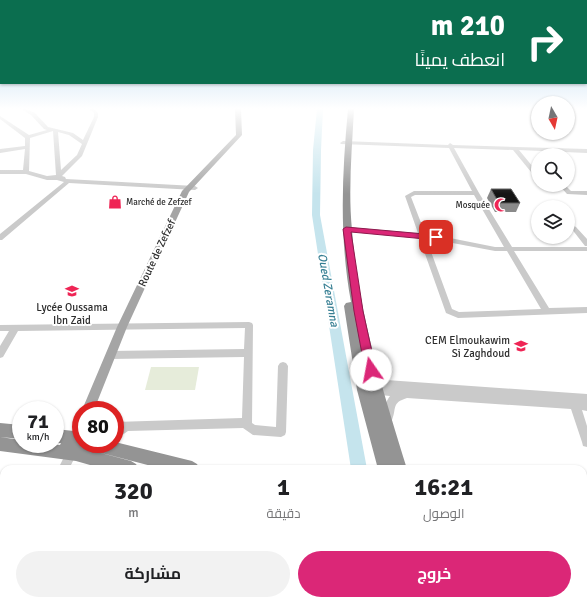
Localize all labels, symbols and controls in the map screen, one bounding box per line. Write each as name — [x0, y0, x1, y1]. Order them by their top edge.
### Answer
text: 210 m — [431, 9, 505, 43]
icon: right — [519, 16, 571, 68]
text: انعطف يمينًا — [415, 49, 505, 71]
north arrow — [531, 96, 575, 140]
map controls — [531, 96, 575, 244]
button: search — [531, 148, 575, 192]
shop icon: Marché de Zefzef — [107, 194, 123, 210]
place label: Marché de Zefzef — [126, 197, 193, 208]
mosque icon: Mosquée — [493, 197, 509, 213]
place label: Mosquée — [455, 200, 490, 211]
button: layers — [531, 200, 575, 244]
street label: Route de Zefzef — [136, 216, 179, 289]
pin — [419, 220, 453, 254]
icon: arrive — [425, 226, 447, 248]
water label: Oued Zeramna — [314, 252, 342, 329]
school or university icon: Lycée Oussama Ibn Zaid — [64, 283, 80, 299]
place label: Lycée Oussama Ibn Zaid — [36, 301, 108, 327]
place label: CEM Elmoukawim Si Zaghdoud — [425, 334, 510, 360]
school or university icon: CEM Elmoukawim Si Zaghdoud — [513, 338, 529, 354]
position arrow — [350, 349, 392, 391]
speed limit sign: 80 — [72, 401, 124, 453]
text: 71 — [27, 409, 49, 434]
text: km/h — [27, 431, 49, 443]
text: 1 — [277, 472, 290, 502]
text: 16:21 — [414, 472, 473, 502]
text: 320 — [114, 476, 153, 506]
text: m — [128, 505, 139, 521]
text: دقيقة — [267, 506, 300, 522]
text: الوصول — [423, 506, 464, 522]
button: مشاركة — [16, 551, 290, 597]
button: خروج — [298, 551, 571, 597]

